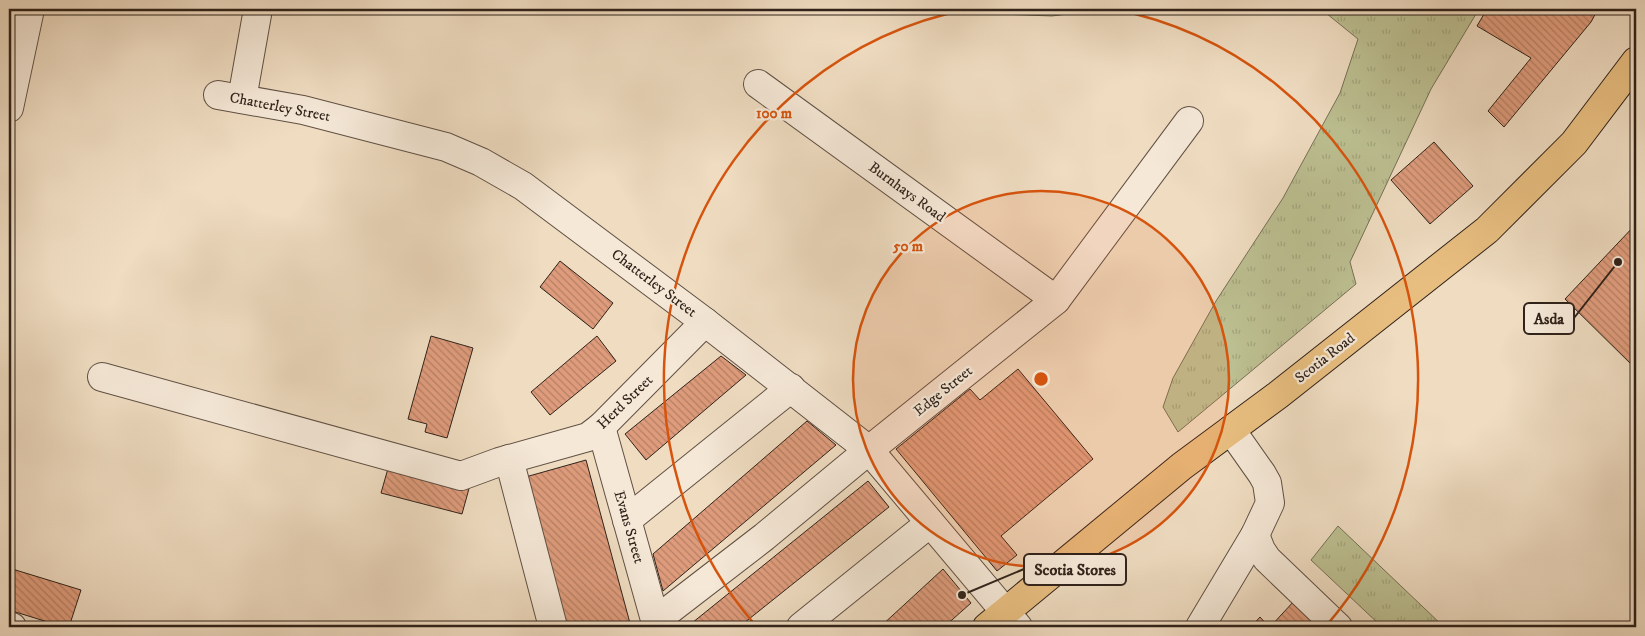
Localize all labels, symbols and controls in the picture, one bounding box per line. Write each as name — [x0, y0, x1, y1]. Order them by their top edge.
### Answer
street label: Chatterley Street — [228, 88, 332, 126]
text: 100 m — [756, 104, 793, 123]
street label: Burnhays Road — [865, 158, 950, 227]
text: 50 m — [892, 237, 924, 256]
street label: Chatterley Street — [608, 245, 701, 321]
callout: Asda — [1524, 303, 1574, 334]
text: Asda — [1533, 309, 1565, 329]
street label: Scotia Road — [1291, 328, 1359, 387]
street label: Edge Street — [910, 361, 976, 421]
centre of rings — [1032, 370, 1050, 388]
street label: Herd Street — [593, 371, 657, 433]
street label: Evans Street — [610, 488, 648, 566]
callout: Scotia Stores — [1024, 554, 1126, 585]
text: Scotia Stores — [1034, 560, 1117, 580]

